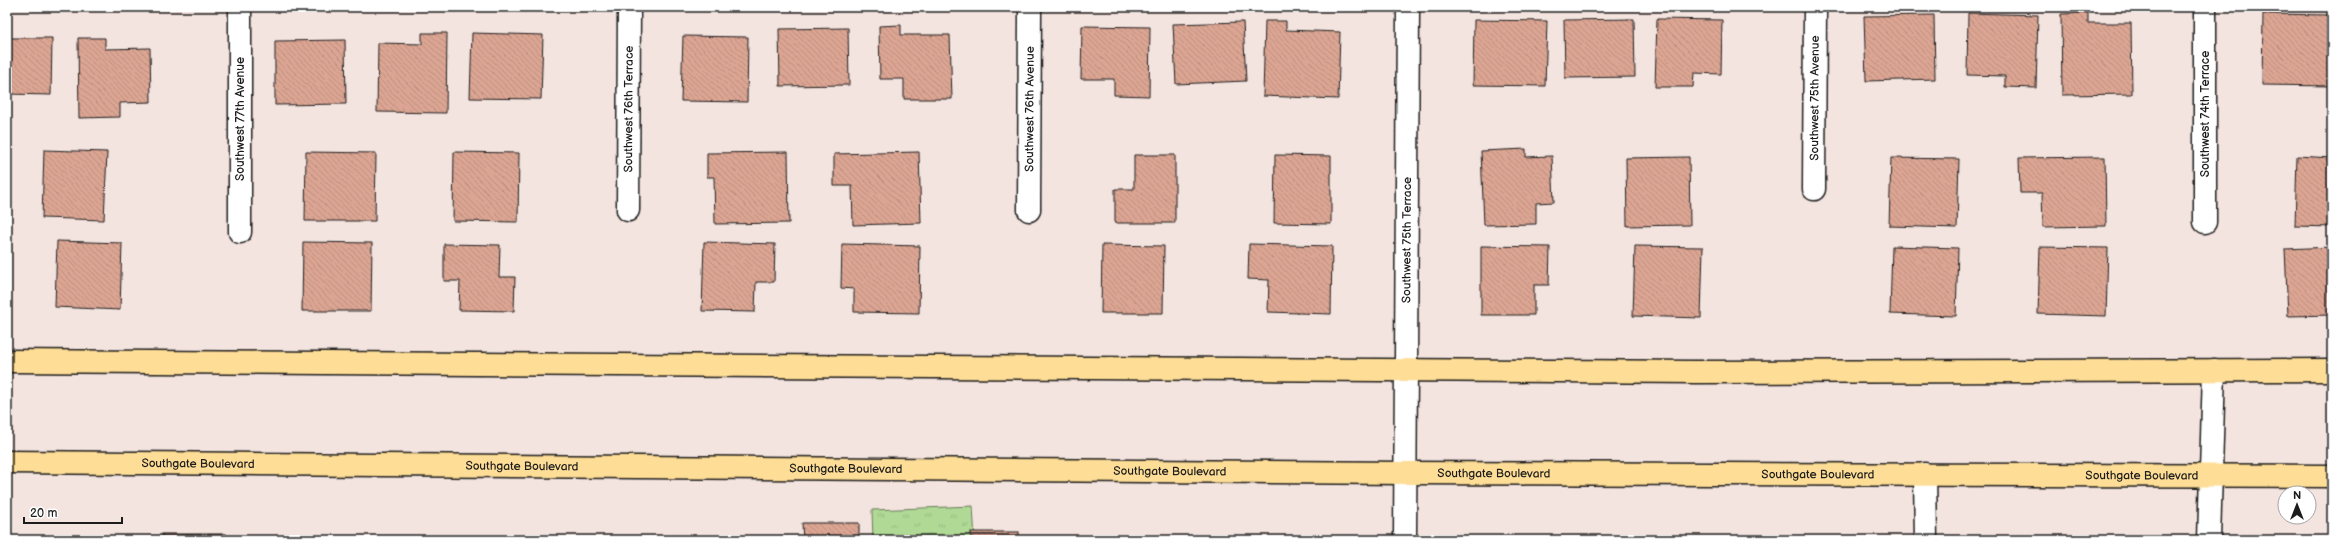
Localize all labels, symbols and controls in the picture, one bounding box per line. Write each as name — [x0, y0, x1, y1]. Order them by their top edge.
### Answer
street label: Southwest 75th Avenue — [1807, 35, 1822, 161]
street label: Southwest 76th Terrace — [621, 46, 636, 172]
street label: Southwest 76th Avenue — [1022, 46, 1037, 172]
street label: Southwest 74th Terrace — [2198, 51, 2213, 177]
street label: Southwest 77th Avenue — [233, 57, 248, 181]
street label: Southwest 75th Terrace — [1399, 177, 1415, 303]
street label: Southgate Boulevard — [141, 456, 255, 471]
street label: Southgate Boulevard — [465, 458, 579, 474]
street label: Southgate Boulevard — [789, 461, 903, 477]
street label: Southgate Boulevard — [1113, 463, 1227, 479]
street label: Southgate Boulevard — [1437, 466, 1551, 481]
street label: Southgate Boulevard — [1761, 467, 1875, 482]
street label: Southgate Boulevard — [2085, 468, 2199, 483]
north arrow — [2277, 485, 2317, 525]
text: N — [2293, 489, 2301, 502]
scale bar — [24, 499, 122, 525]
text: 20 m — [30, 506, 57, 521]

